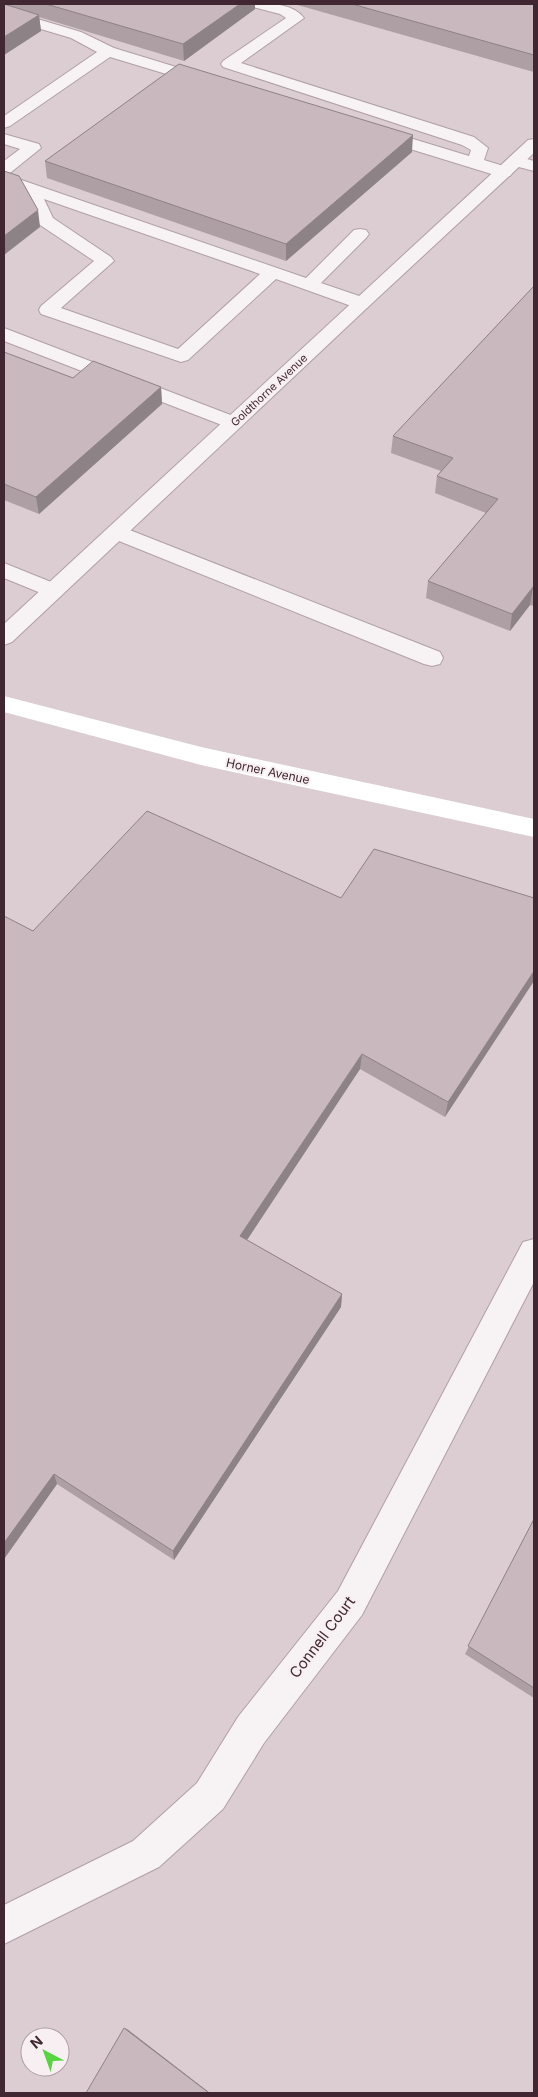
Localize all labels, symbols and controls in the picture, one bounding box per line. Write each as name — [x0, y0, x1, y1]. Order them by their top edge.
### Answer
street label: Goldthorne Avenue — [228, 351, 310, 429]
street label: Horner Avenue — [225, 755, 311, 787]
street label: Connell Court — [285, 1592, 359, 1682]
north arrow — [20, 2027, 70, 2077]
text: N — [27, 2032, 46, 2052]

